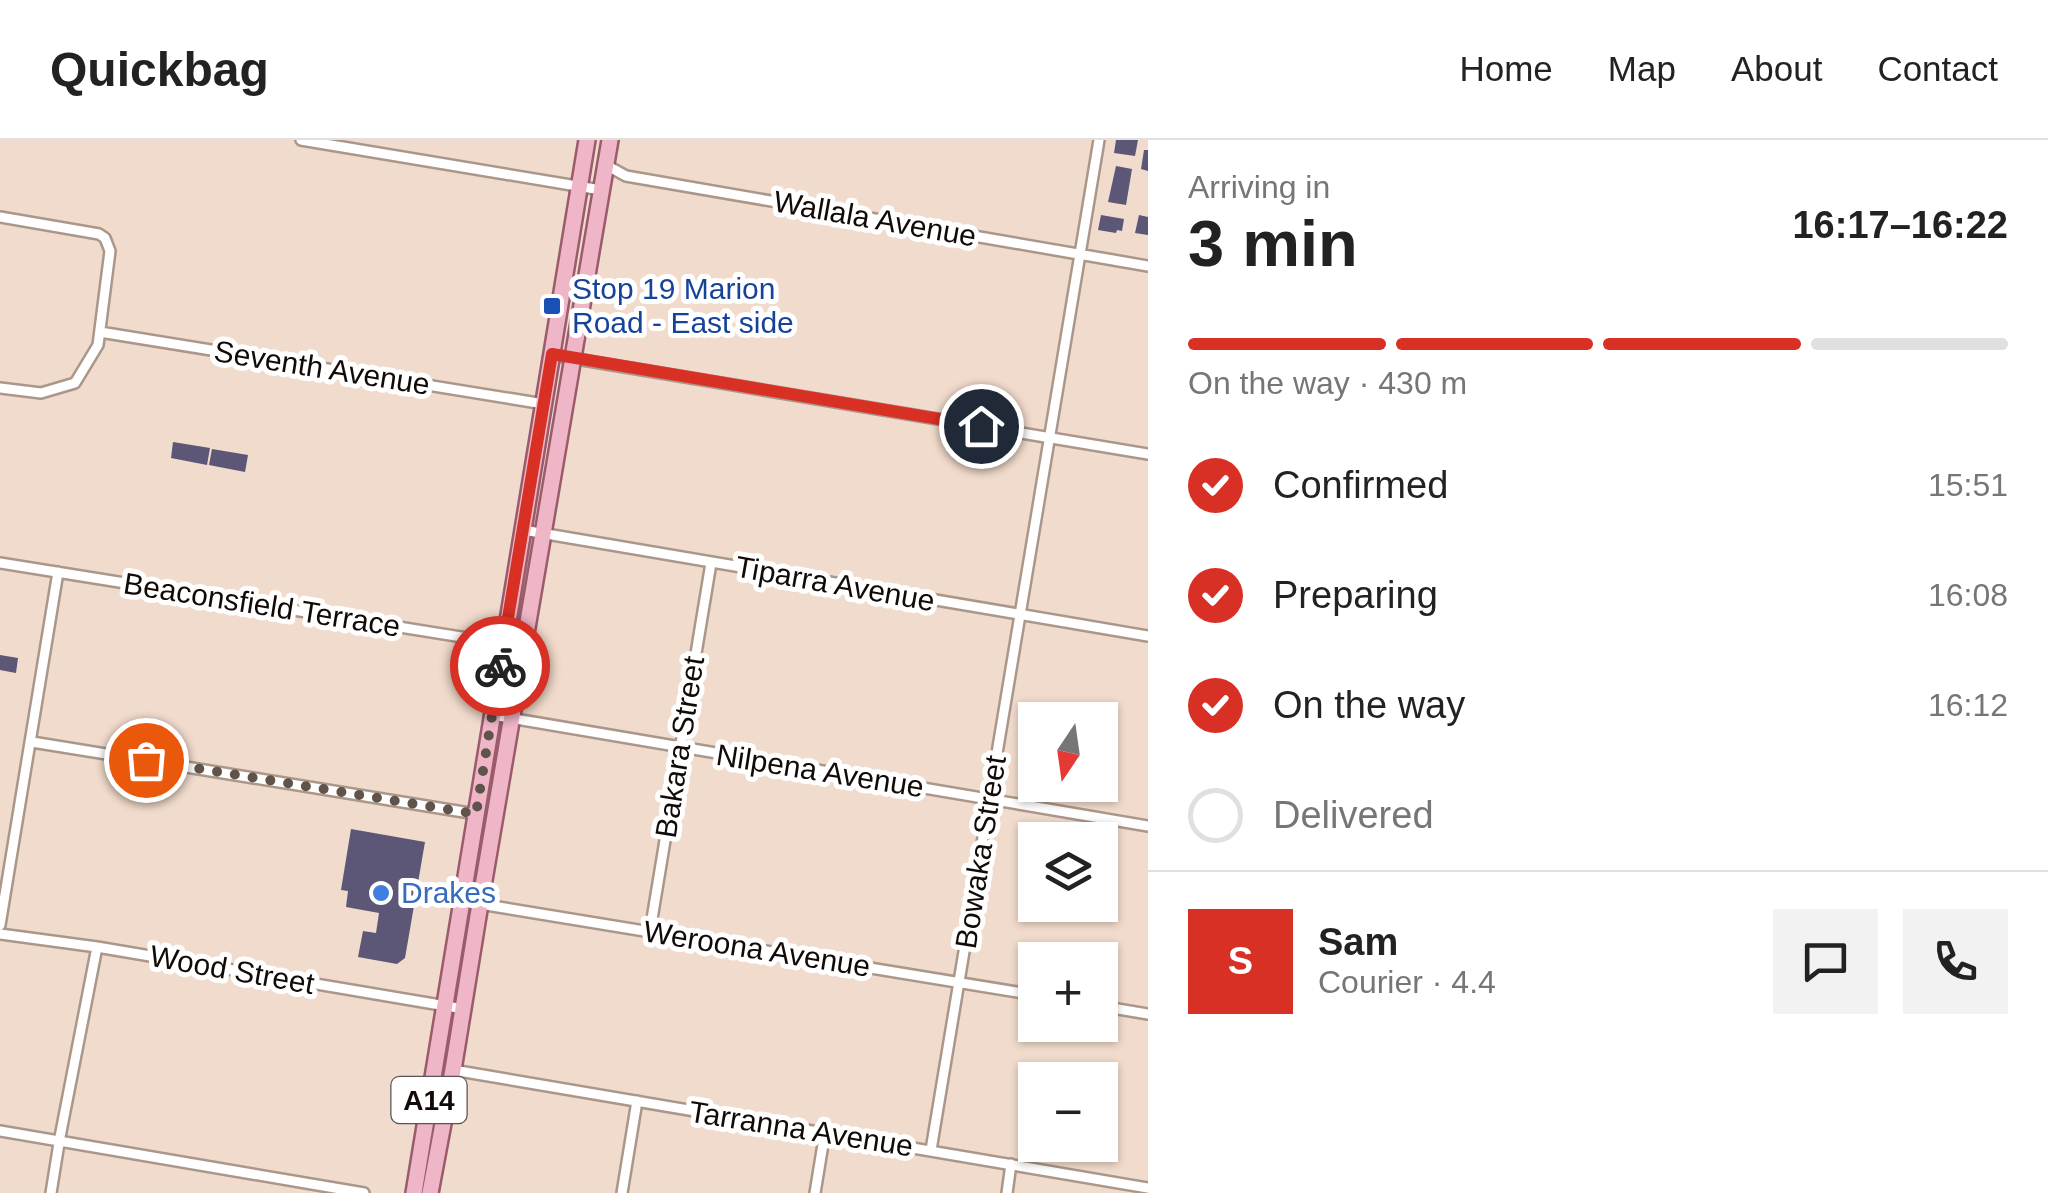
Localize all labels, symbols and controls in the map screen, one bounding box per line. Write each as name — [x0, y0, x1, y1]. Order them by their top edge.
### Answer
text: Quickbag — [50, 43, 269, 96]
text: Home — [1459, 49, 1553, 88]
text: Map — [1608, 49, 1676, 88]
text: About — [1731, 49, 1822, 88]
text: Contact — [1877, 49, 1998, 88]
text: Arriving in — [1188, 169, 1330, 205]
street label: Wallala Avenue — [771, 184, 979, 253]
text: 16:17–16:22 — [1792, 204, 2008, 246]
text: 3 min — [1188, 207, 1358, 280]
place label: Stop 19 Marion Road - East side — [572, 272, 794, 339]
marker: Stop 19 Marion Road - East side — [541, 295, 563, 317]
street label: Seventh Avenue — [212, 334, 432, 401]
text: On the way · 430 m — [1188, 365, 1467, 401]
pin — [939, 384, 1024, 469]
icon: home — [954, 399, 1009, 454]
icon: check — [1188, 458, 1243, 513]
text: Confirmed — [1273, 464, 1448, 506]
text: 15:51 — [1928, 467, 2008, 503]
street label: Tiparra Avenue — [733, 550, 937, 617]
street label: Beaconsfield Terrace — [121, 566, 403, 643]
icon: check — [1188, 568, 1243, 623]
text: Preparing — [1273, 574, 1438, 616]
text: 16:08 — [1928, 577, 2008, 613]
courier — [450, 616, 550, 716]
icon: bike — [473, 639, 528, 694]
street label: Bakara Street — [649, 653, 710, 840]
icon: check — [1188, 678, 1243, 733]
text: On the way — [1273, 684, 1465, 726]
text: 16:12 — [1928, 687, 2008, 723]
north arrow — [1018, 702, 1118, 802]
map controls — [1018, 702, 1118, 1162]
pin — [104, 718, 189, 803]
icon: bag — [119, 733, 174, 788]
street label: Nilpena Avenue — [714, 738, 926, 803]
street label: Bowaka Street — [949, 752, 1012, 951]
text: Delivered — [1273, 794, 1434, 836]
button: layers — [1018, 822, 1118, 922]
place label: Drakes — [401, 876, 496, 909]
marker: Drakes — [370, 882, 392, 904]
button: chat — [1773, 909, 1878, 1014]
button: phone — [1903, 909, 2008, 1014]
street label: Weroona Avenue — [641, 914, 873, 983]
text: Sam — [1318, 921, 1398, 963]
street label: Wood Street — [147, 939, 317, 1000]
text: S — [1228, 940, 1253, 982]
button: + — [1018, 942, 1118, 1042]
text: Courier · 4.4 — [1318, 964, 1496, 1000]
button: − — [1018, 1062, 1118, 1162]
road number: A14 — [392, 1077, 466, 1123]
street label: Tarranna Avenue — [687, 1095, 915, 1163]

